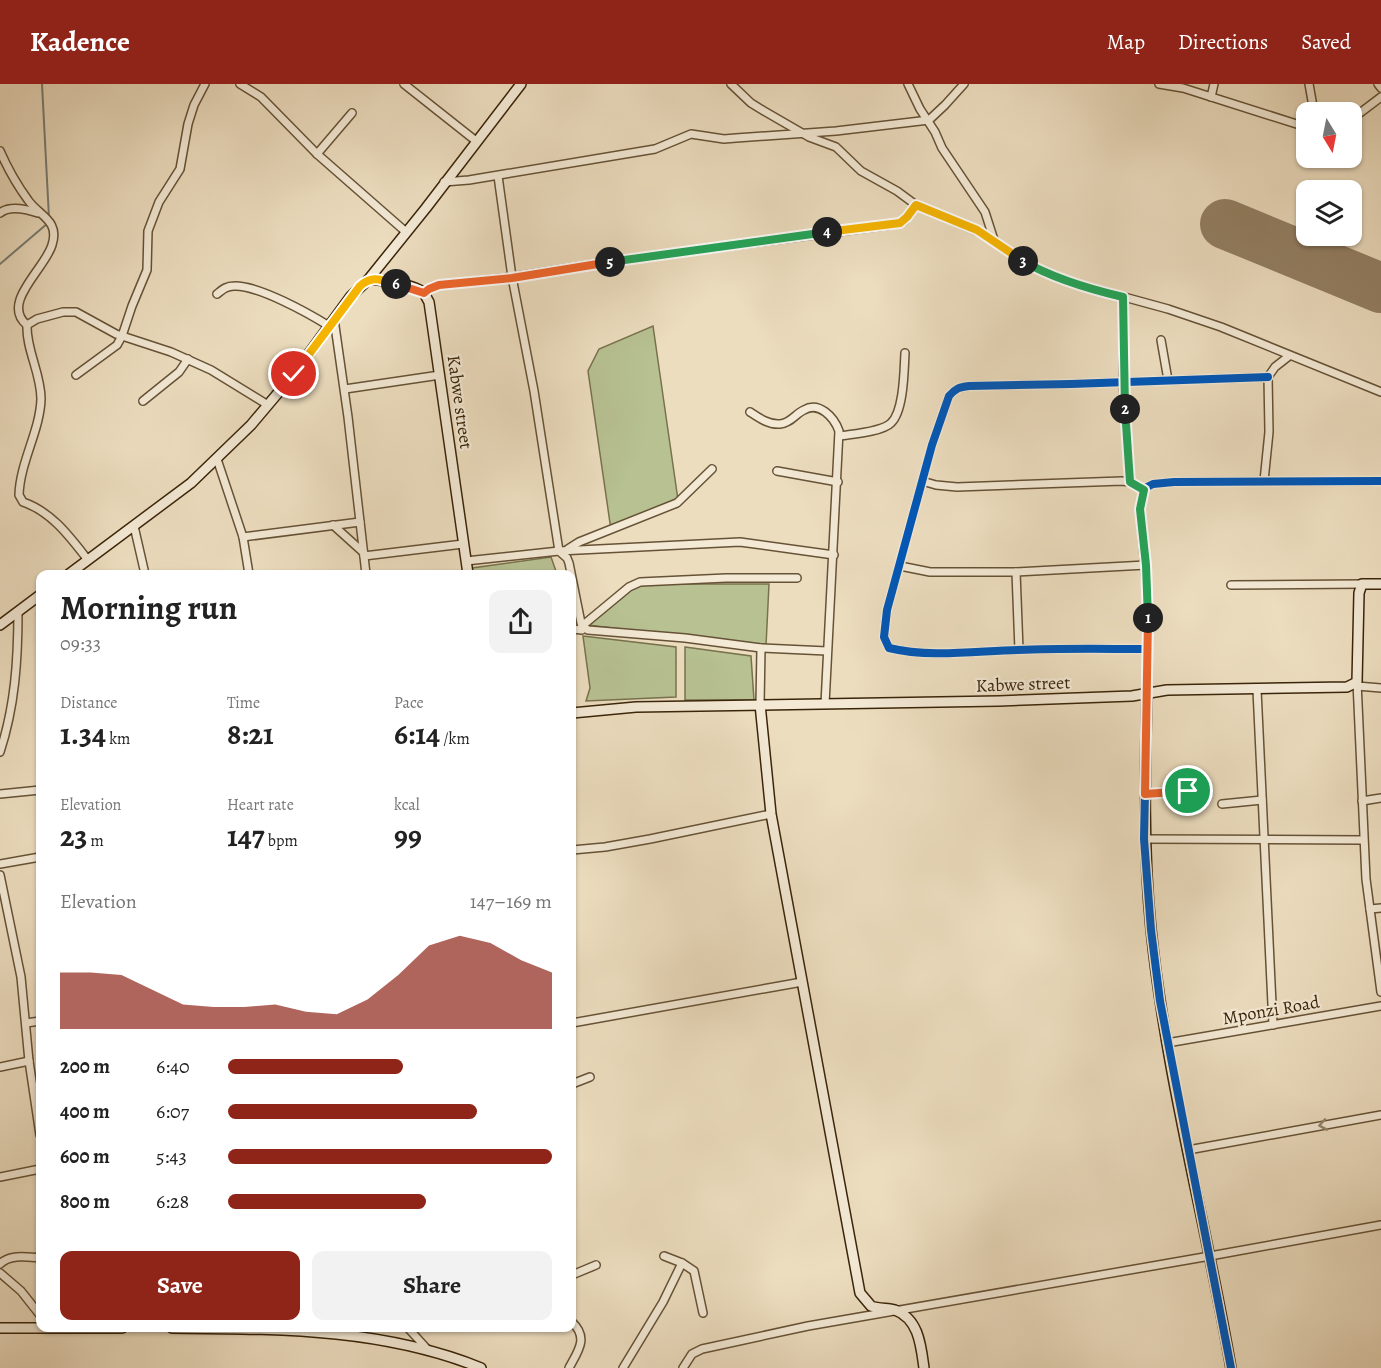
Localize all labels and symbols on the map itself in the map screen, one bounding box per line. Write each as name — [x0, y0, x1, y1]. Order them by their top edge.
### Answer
north arrow — [1296, 102, 1362, 168]
pin: 4 — [812, 217, 842, 247]
pin: 3 — [1008, 246, 1038, 276]
pin: 5 — [595, 247, 625, 277]
pin: 6 — [381, 269, 411, 299]
pin — [268, 348, 319, 399]
street label: Kabwe street — [442, 354, 478, 450]
pin: 2 — [1110, 394, 1140, 424]
pin: 1 — [1133, 603, 1163, 633]
street label: Kabwe street — [975, 670, 1071, 698]
pin — [1162, 765, 1213, 816]
street label: Mponzi Road — [1221, 990, 1322, 1030]
one-way arrow — [1319, 1119, 1328, 1131]

